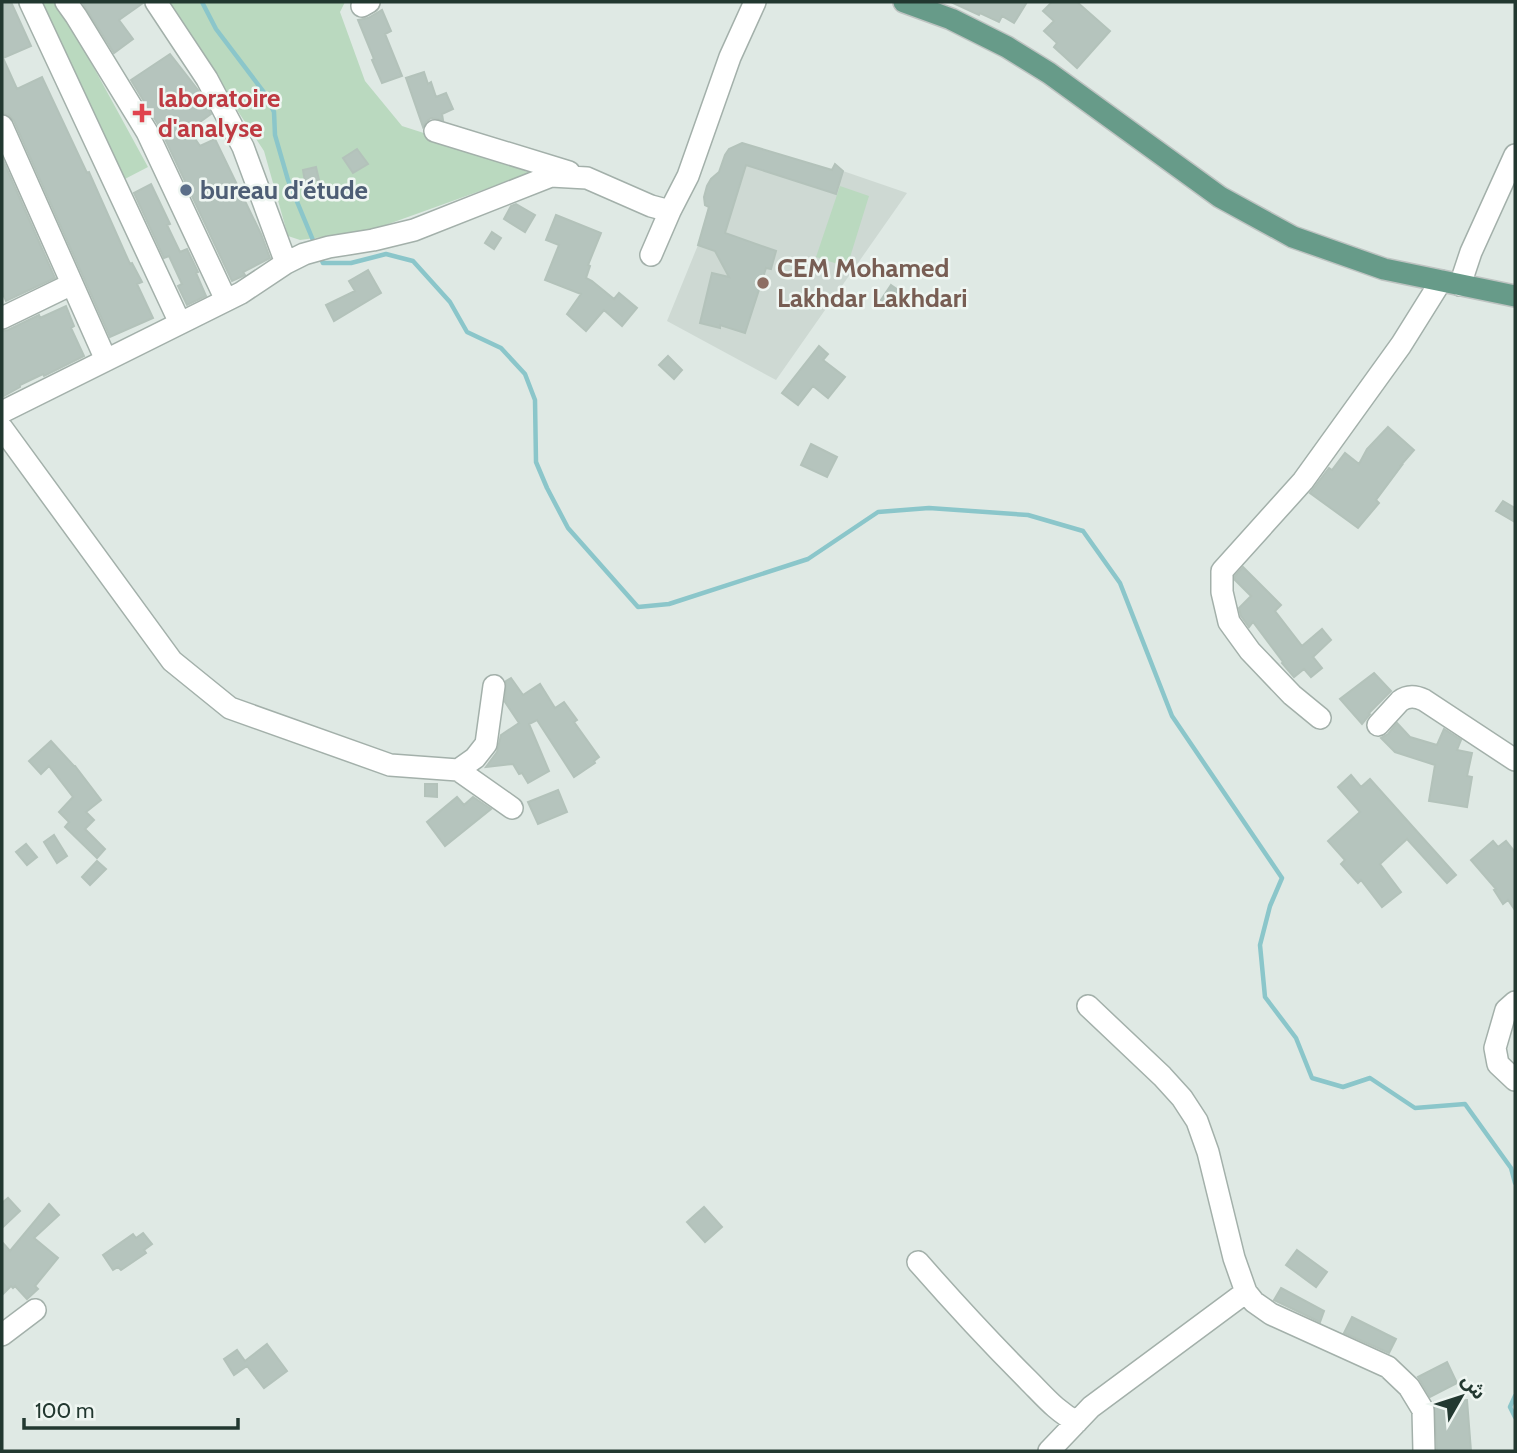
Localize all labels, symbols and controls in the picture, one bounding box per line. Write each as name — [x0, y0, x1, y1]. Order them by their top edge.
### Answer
place label: laboratoire d'analyse — [158, 82, 280, 144]
marker: laboratoire d'analyse — [132, 103, 152, 123]
place label: bureau d'étude — [200, 174, 368, 206]
marker: bureau d'étude — [178, 182, 194, 198]
place label: CEM Mohamed Lakhdar Lakhdari — [777, 252, 968, 314]
marker: CEM Mohamed Lakhdar Lakhdari — [755, 275, 771, 291]
north arrow — [1426, 1362, 1496, 1432]
text: ش — [1457, 1369, 1491, 1404]
scale bar — [24, 1386, 238, 1430]
text: 100 m — [35, 1398, 94, 1423]

